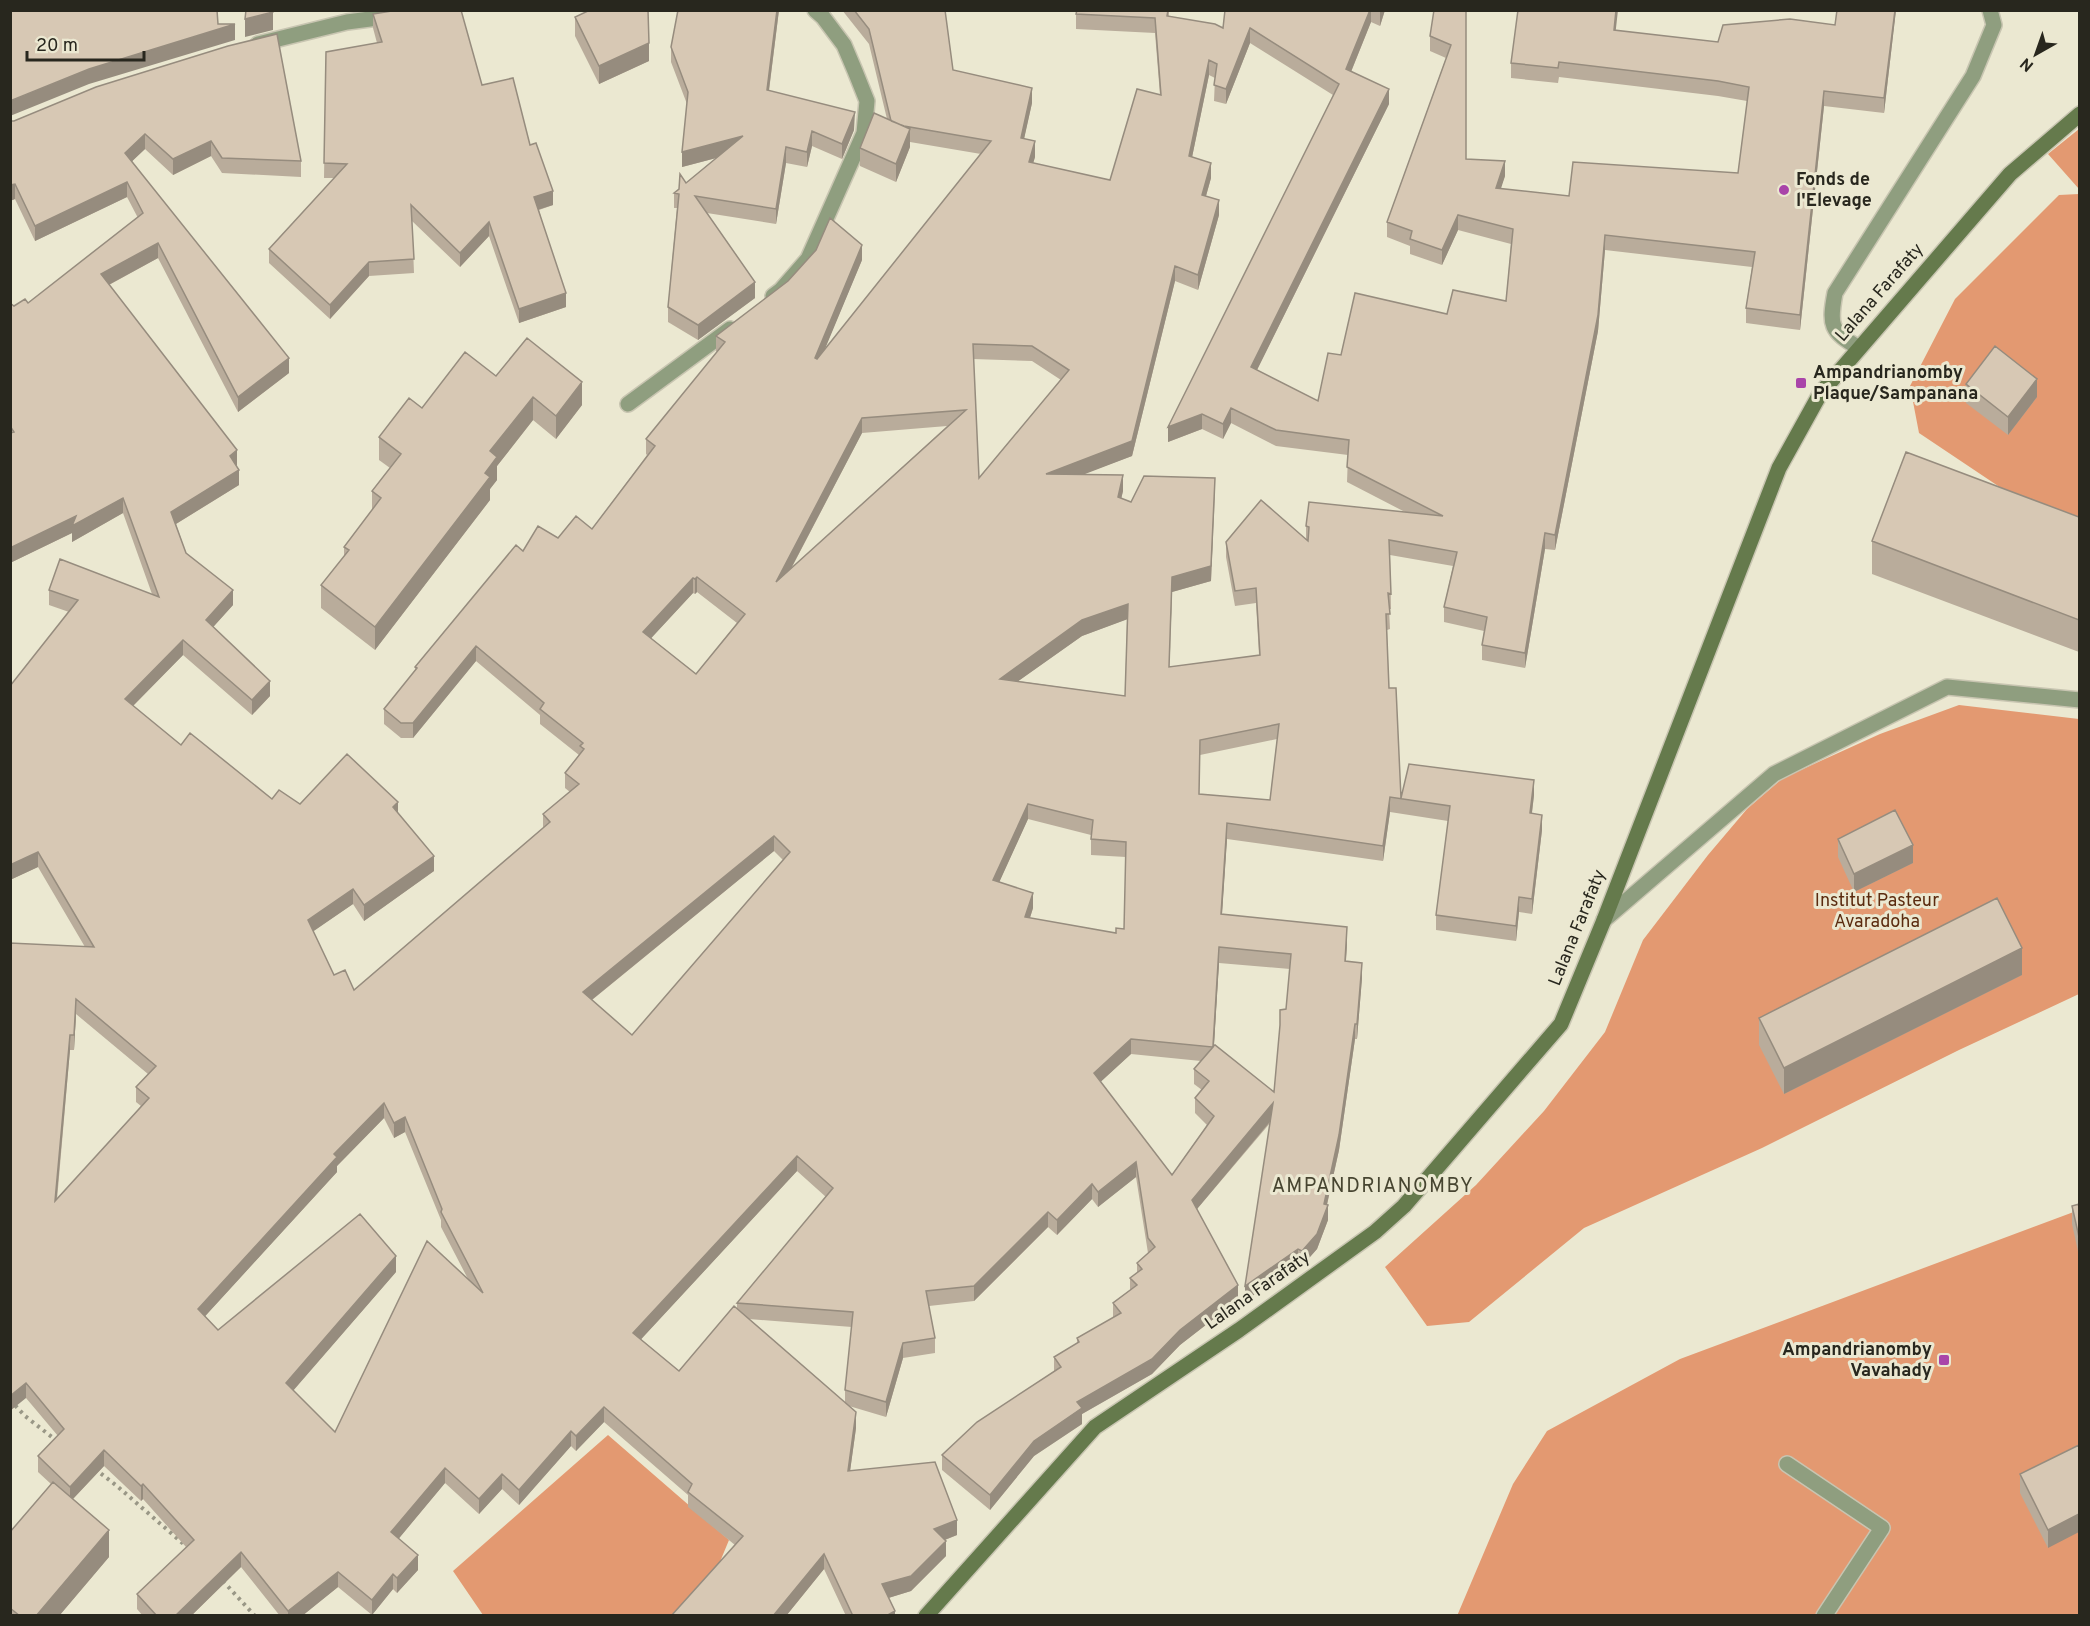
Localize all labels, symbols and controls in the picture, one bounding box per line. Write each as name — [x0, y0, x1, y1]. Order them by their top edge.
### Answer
scale bar — [27, 24, 144, 62]
north arrow — [2006, 24, 2066, 84]
text: 20 m — [36, 35, 78, 58]
text: N — [2017, 53, 2038, 75]
place label: Fonds de l'Elevage — [1796, 169, 1872, 213]
marker: Fonds de l'Elevage — [1777, 183, 1791, 197]
street label: Lalana Farafaty — [1831, 239, 1929, 347]
place label: Ampandrianomby Plaque/Sampanana — [1813, 362, 1978, 406]
marker: Ampandrianomby Plaque/Sampanana — [1794, 376, 1808, 390]
street label: Lalana Farafaty — [1544, 866, 1612, 990]
park label: Institut Pasteur Avaradoha — [1815, 890, 1939, 934]
district label: AMPANDRIANOMBY — [1272, 1174, 1474, 1200]
street label: Lalana Farafaty — [1201, 1246, 1315, 1336]
place label: Ampandrianomby Vavahady — [1782, 1339, 1932, 1383]
marker: Ampandrianomby Vavahady — [1937, 1353, 1951, 1367]

